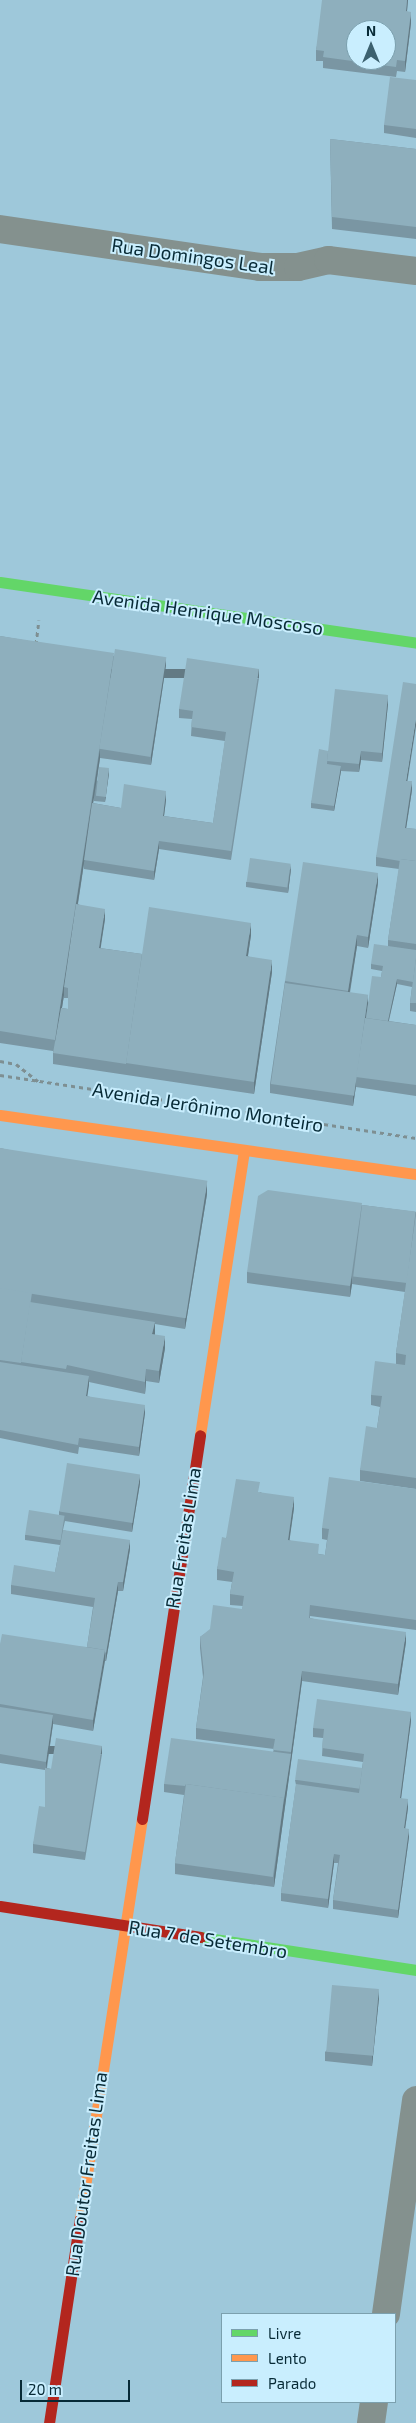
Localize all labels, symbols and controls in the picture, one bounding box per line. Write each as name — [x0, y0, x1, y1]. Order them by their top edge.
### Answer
north arrow — [346, 20, 396, 70]
text: N — [366, 22, 376, 39]
street label: Rua Domingos Leal — [110, 233, 276, 279]
street label: Avenida Henrique Moscoso — [91, 585, 325, 639]
street label: Avenida Jerônimo Monteiro — [91, 1077, 325, 1137]
street label: Rua Freitas Lima — [161, 1466, 205, 1610]
street label: Rua 7 de Setembro — [127, 1915, 289, 1963]
street label: Rua Doutor Freitas Lima — [60, 2070, 112, 2278]
legend — [221, 2313, 396, 2403]
text: Livre — [268, 2324, 301, 2342]
text: Lento — [268, 2349, 307, 2367]
scale bar — [22, 2370, 132, 2402]
text: Parado — [268, 2374, 316, 2392]
text: 20 m — [28, 2380, 62, 2398]

